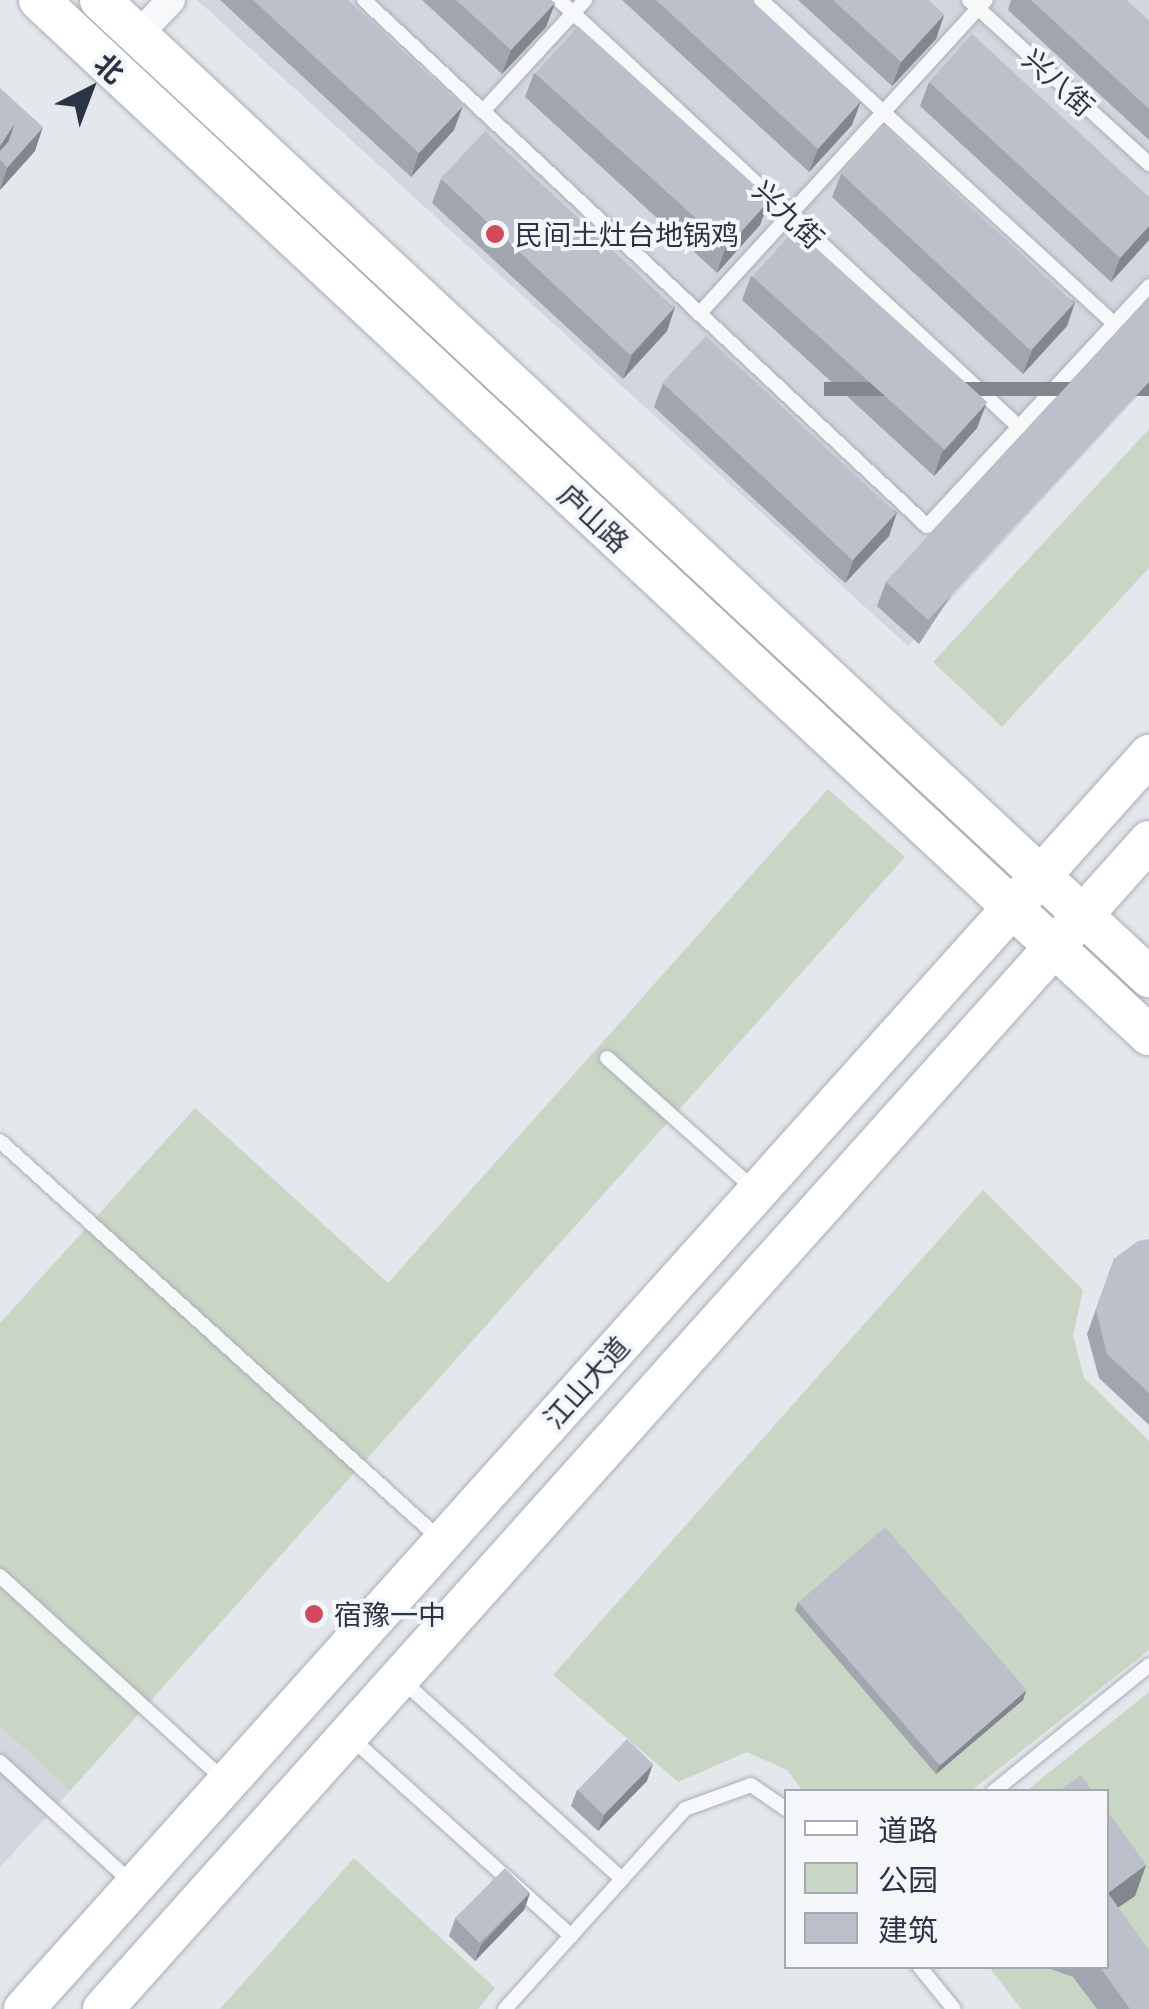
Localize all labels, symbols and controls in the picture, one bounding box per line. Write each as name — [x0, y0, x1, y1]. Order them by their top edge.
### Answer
north arrow — [40, 40, 140, 140]
street label: 兴八街 — [1017, 41, 1101, 123]
text: 北 — [88, 46, 132, 90]
street label: 兴九街 — [747, 173, 831, 255]
place label: 民间土灶台地锅鸡 — [515, 217, 739, 251]
marker: 民间土灶台地锅鸡 — [484, 223, 506, 245]
street label: 庐山路 — [552, 477, 636, 559]
street label: 江山大道 — [536, 1329, 636, 1435]
place label: 宿豫一中 — [334, 1597, 446, 1631]
marker: 宿豫一中 — [303, 1603, 325, 1625]
legend — [784, 1789, 1109, 1969]
text: 道路 — [878, 1811, 938, 1847]
text: 公园 — [878, 1861, 938, 1897]
text: 建筑 — [878, 1911, 938, 1947]

